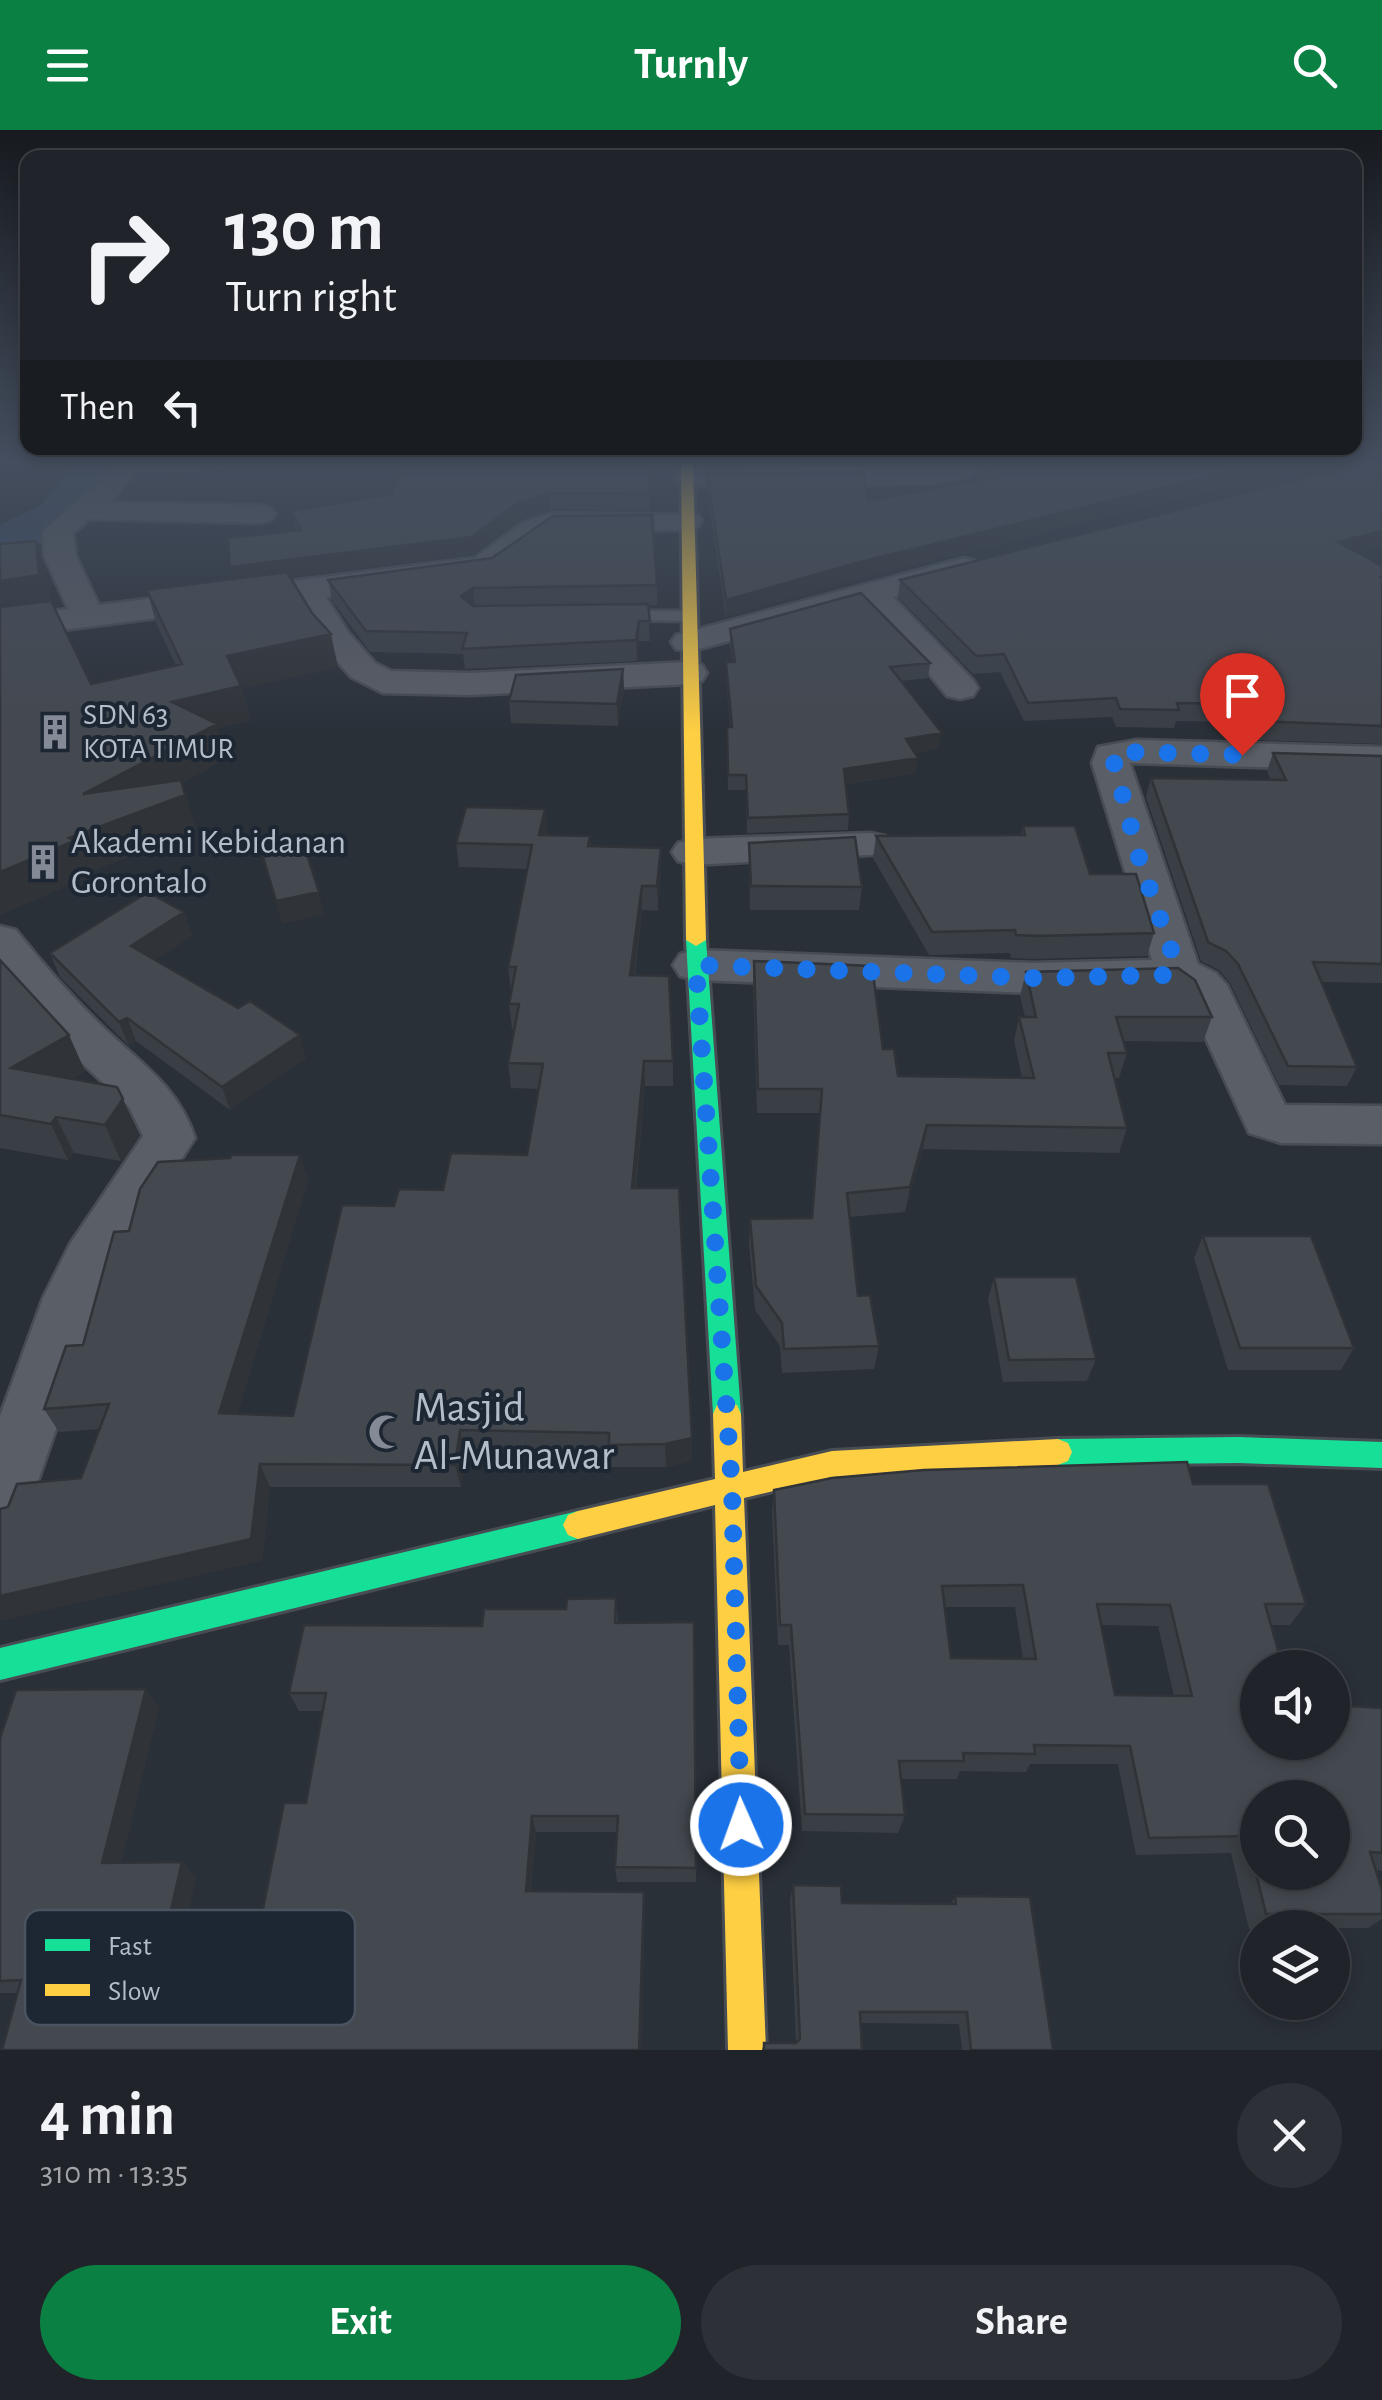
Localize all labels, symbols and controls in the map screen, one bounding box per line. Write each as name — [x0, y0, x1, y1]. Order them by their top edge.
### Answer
icon: menu — [40, 38, 95, 93]
icon: search — [1287, 38, 1342, 93]
text: Turnly — [634, 42, 748, 87]
icon: right — [60, 190, 190, 320]
text: 130 m — [225, 193, 384, 263]
text: Turn right — [225, 275, 397, 320]
icon: left — [155, 380, 210, 435]
text: Then — [60, 389, 135, 427]
pin — [1200, 653, 1285, 756]
icon: arrive — [1215, 668, 1270, 723]
place label: SDN 63 KOTA TIMUR — [83, 700, 234, 764]
building icon: SDN 63 KOTA TIMUR — [36, 713, 74, 751]
place label: Akademi Kebidanan Gorontalo — [71, 825, 346, 900]
building icon: Akademi Kebidanan Gorontalo — [24, 843, 62, 881]
place label: Masjid Al-Munawar — [414, 1387, 615, 1477]
mosque icon: Masjid Al-Munawar — [367, 1413, 405, 1451]
map controls — [1240, 1650, 1350, 2020]
button: sound — [1240, 1650, 1350, 1760]
position arrow — [689, 1773, 793, 1877]
button: search — [1240, 1780, 1350, 1890]
legend — [25, 1910, 355, 2025]
button: layers — [1240, 1910, 1350, 2020]
text: Fast — [108, 1933, 152, 1961]
text: Slow — [108, 1978, 160, 2006]
button: close — [1237, 2083, 1342, 2188]
text: 4 min — [40, 2086, 175, 2146]
text: 310 m · 13:35 — [40, 2157, 188, 2189]
button: Exit — [40, 2265, 681, 2380]
button: Share — [701, 2265, 1342, 2380]

